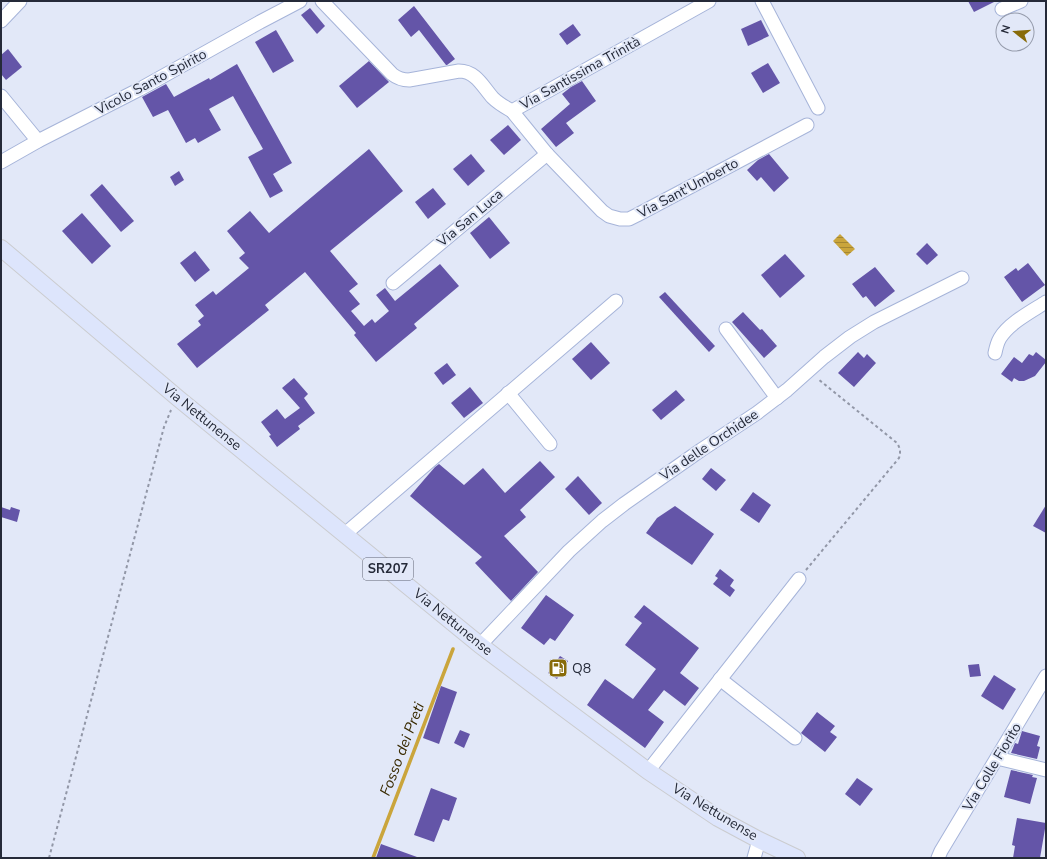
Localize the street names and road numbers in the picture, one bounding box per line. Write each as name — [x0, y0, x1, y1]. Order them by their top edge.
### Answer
street label: Via Santissima Trinità — [516, 32, 644, 114]
street label: Vicolo Santo Spirito — [91, 45, 210, 120]
street label: Via Sant'Umberto — [633, 153, 742, 223]
street label: Via San Luca — [432, 185, 507, 252]
street label: Via Nettunense — [158, 379, 246, 455]
street label: Via delle Orchidee — [655, 405, 762, 486]
road number: SR207 — [363, 558, 413, 580]
street label: Via Nettunense — [409, 584, 497, 660]
street label: Via Colle Fiorito — [958, 719, 1026, 815]
street label: Via Nettunense — [668, 778, 761, 845]

